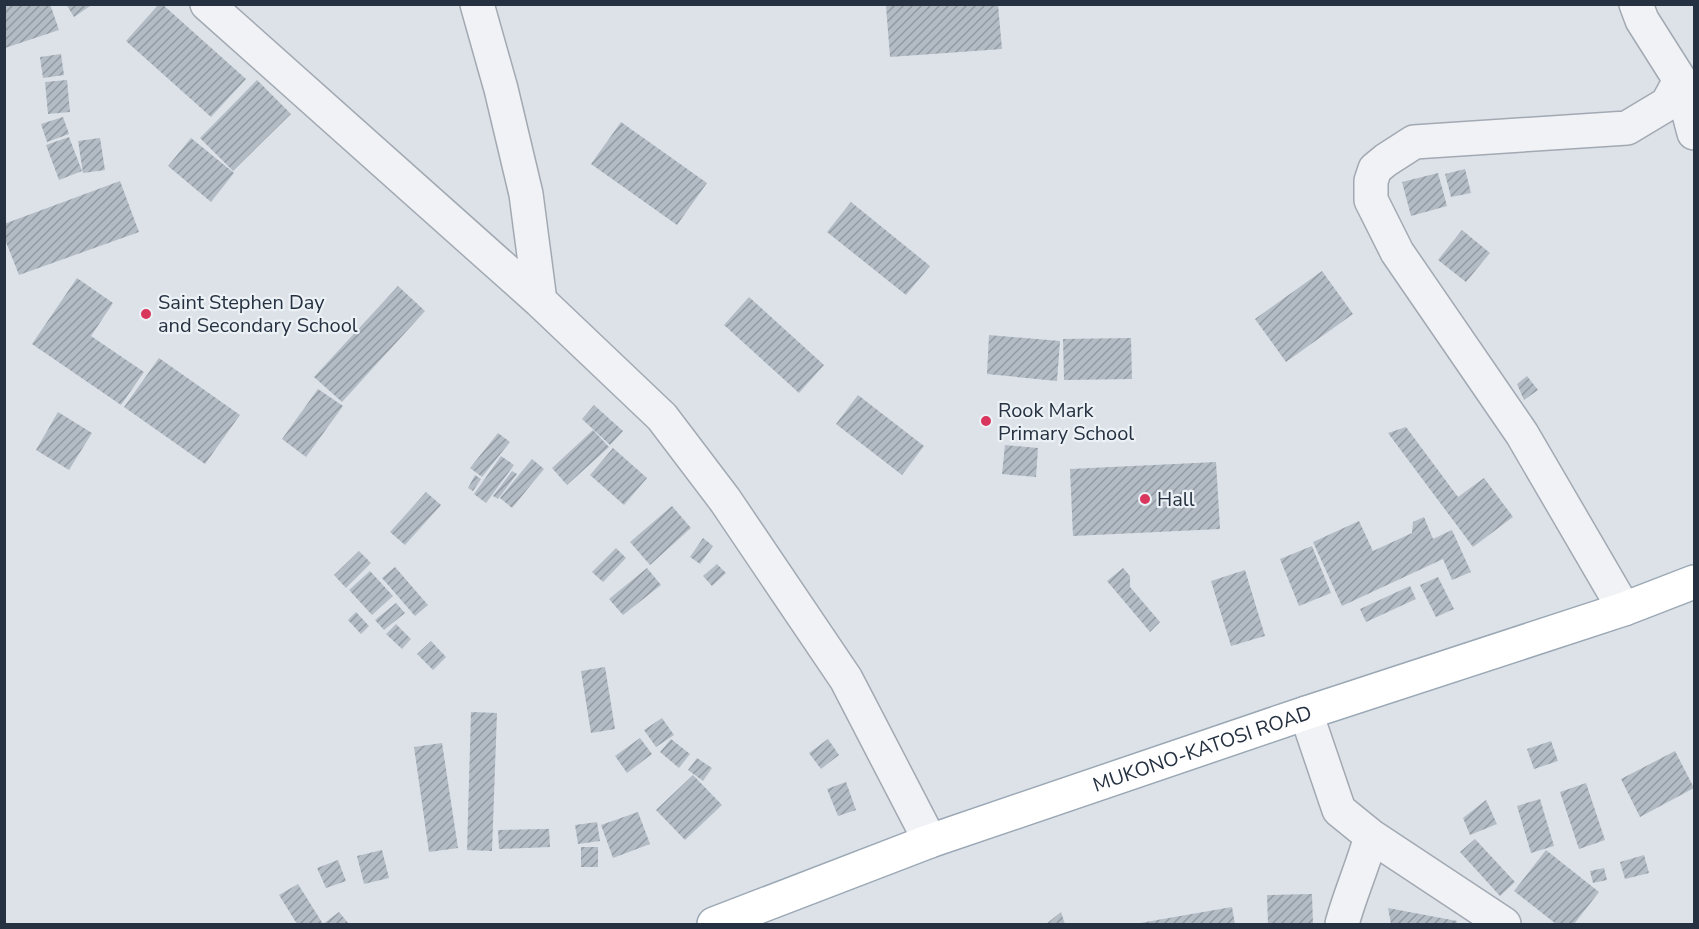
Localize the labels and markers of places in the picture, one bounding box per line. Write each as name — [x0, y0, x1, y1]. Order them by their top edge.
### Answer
place label: Saint Stephen Day and Secondary School — [158, 289, 358, 339]
marker: Saint Stephen Day and Secondary School — [139, 307, 153, 321]
place label: Rook Mark Primary School — [998, 397, 1134, 447]
marker: Rook Mark Primary School — [979, 414, 993, 428]
place label: Hall — [1157, 486, 1195, 513]
marker: Hall — [1138, 492, 1152, 506]

